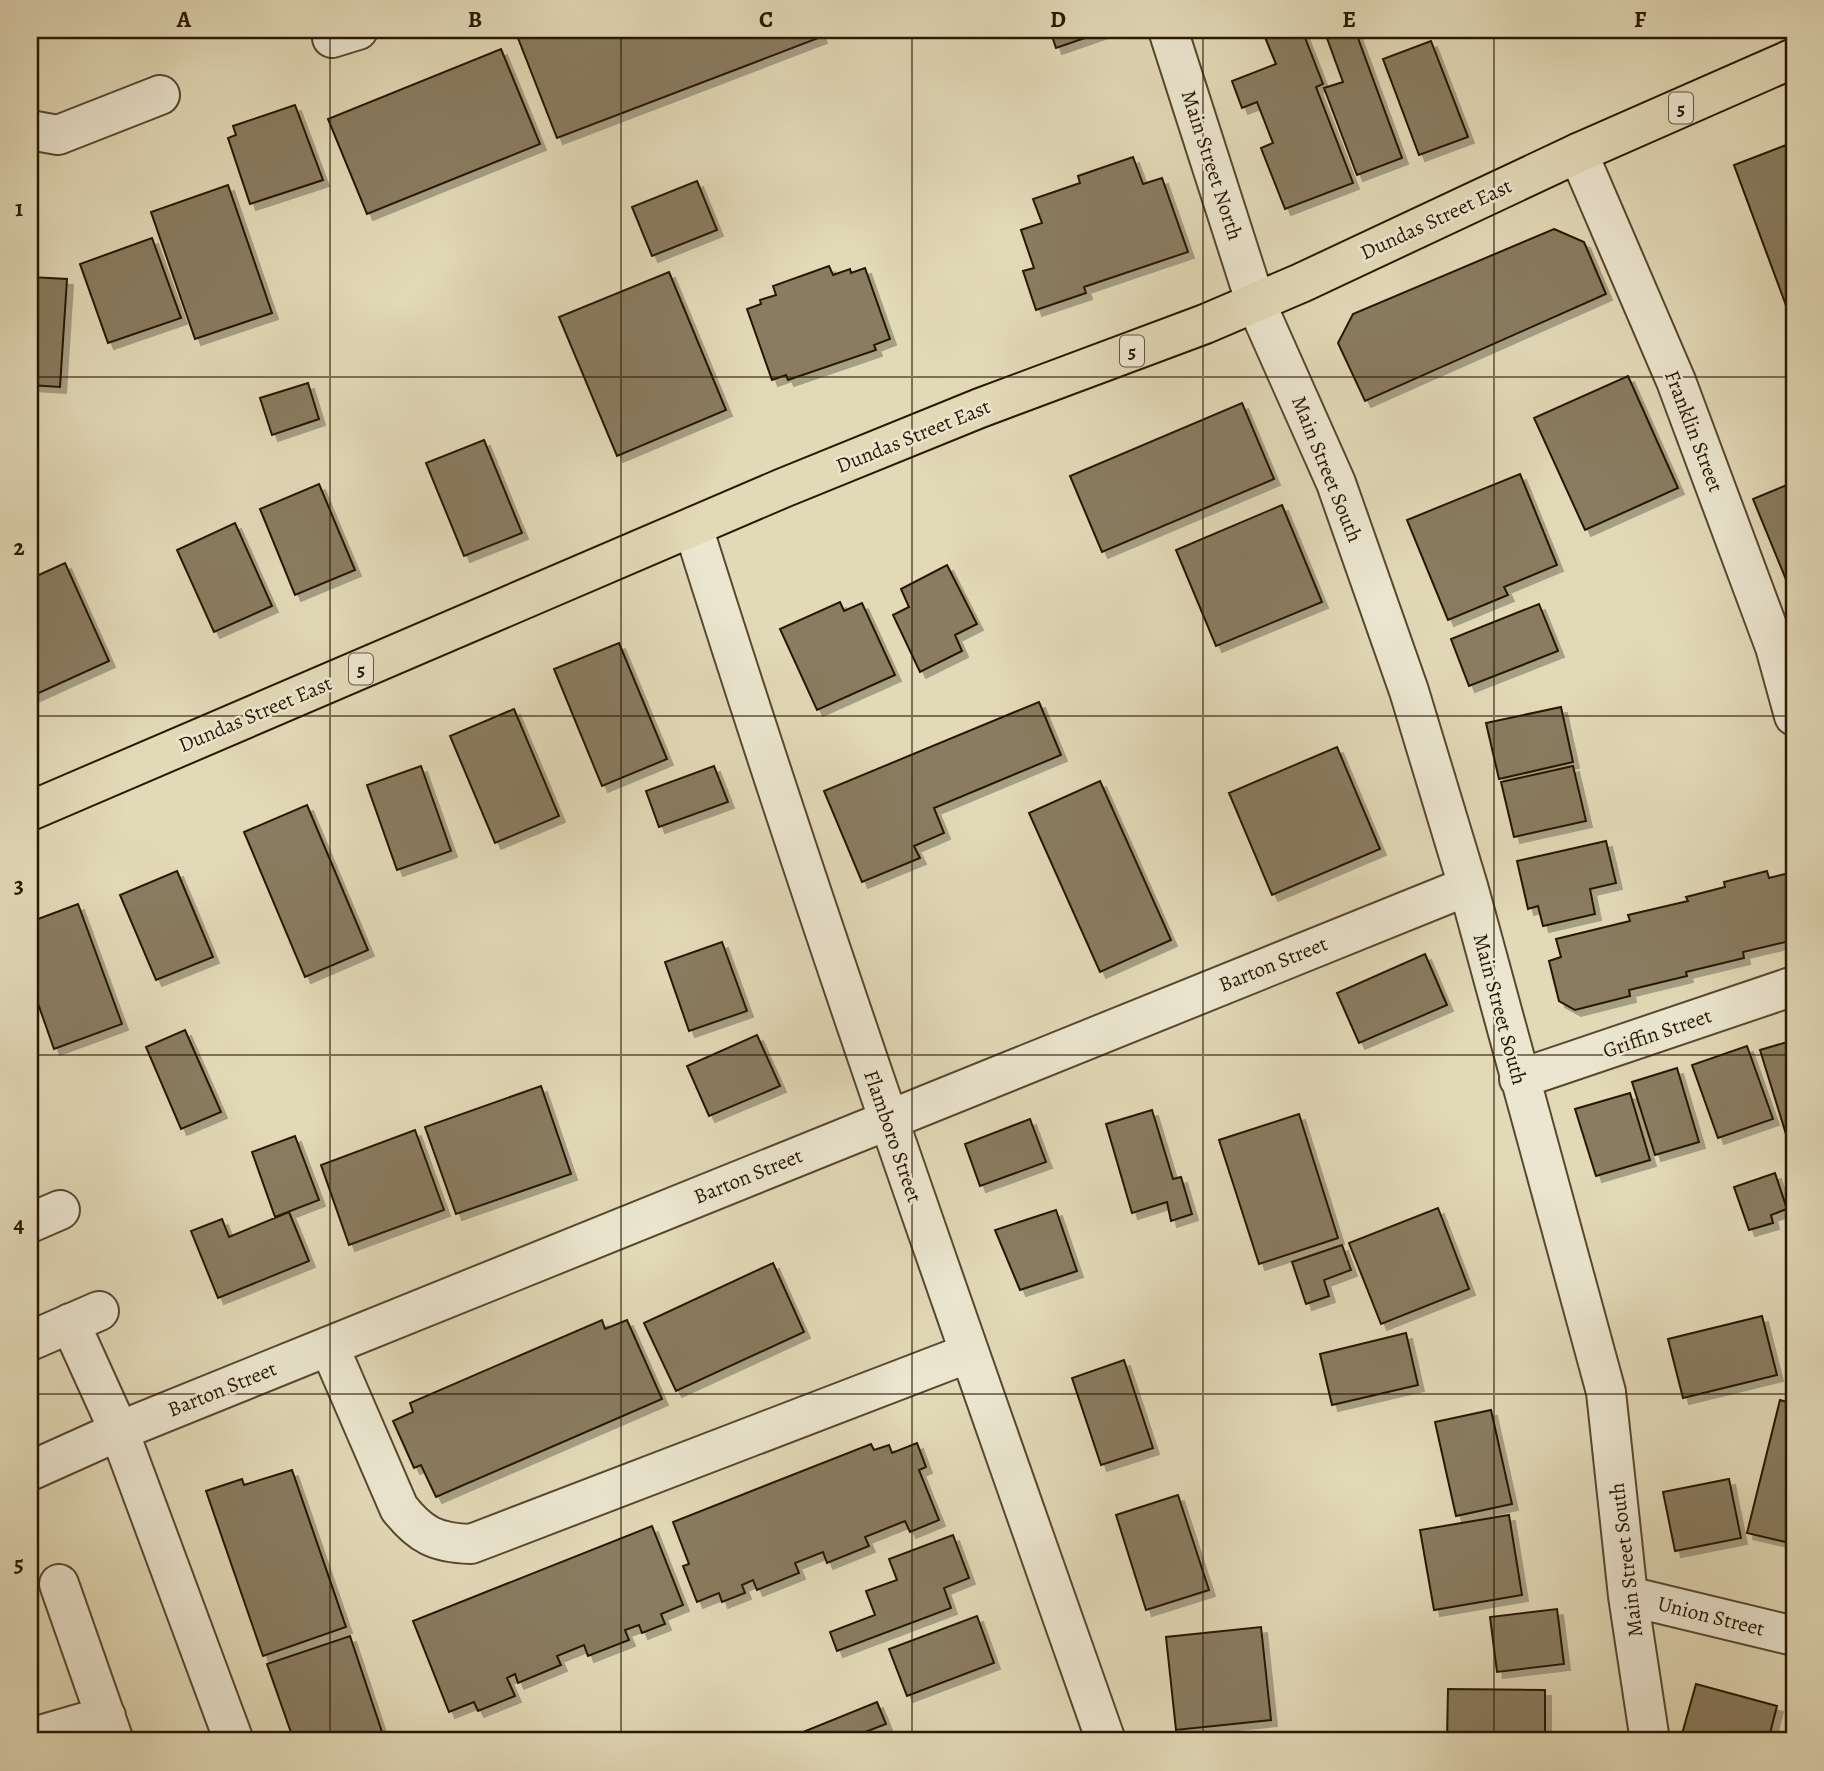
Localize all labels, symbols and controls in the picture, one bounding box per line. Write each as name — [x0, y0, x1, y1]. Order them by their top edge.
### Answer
text: A — [176, 4, 192, 35]
text: B — [468, 4, 482, 35]
text: C — [759, 4, 773, 35]
text: D — [1050, 4, 1066, 35]
text: E — [1342, 4, 1356, 35]
text: F — [1634, 4, 1647, 35]
street label: Main Street North — [1175, 86, 1249, 244]
road number: 5 — [1669, 92, 1693, 124]
street label: Dundas Street East — [1356, 172, 1516, 266]
text: 1 — [15, 193, 23, 224]
road number: 5 — [1120, 336, 1144, 366]
street label: Franklin Street — [1658, 366, 1730, 496]
street label: Dundas Street East — [832, 392, 994, 480]
street label: Main Street South — [1285, 392, 1369, 546]
text: 2 — [13, 532, 25, 563]
road number: 5 — [349, 654, 373, 684]
street label: Dundas Street East — [174, 669, 336, 759]
text: 3 — [14, 870, 24, 901]
street label: Barton Street — [1214, 929, 1332, 999]
street label: Main Street South — [1466, 930, 1534, 1088]
street label: Griffin Street — [1599, 1001, 1715, 1065]
street label: Flamboro Street — [857, 1066, 929, 1206]
street label: Barton Street — [689, 1141, 807, 1211]
text: 4 — [14, 1209, 25, 1240]
street label: Barton Street — [163, 1354, 281, 1424]
street label: Main Street South — [1603, 1481, 1649, 1639]
text: 5 — [14, 1548, 24, 1579]
street label: Union Street — [1655, 1589, 1767, 1643]

